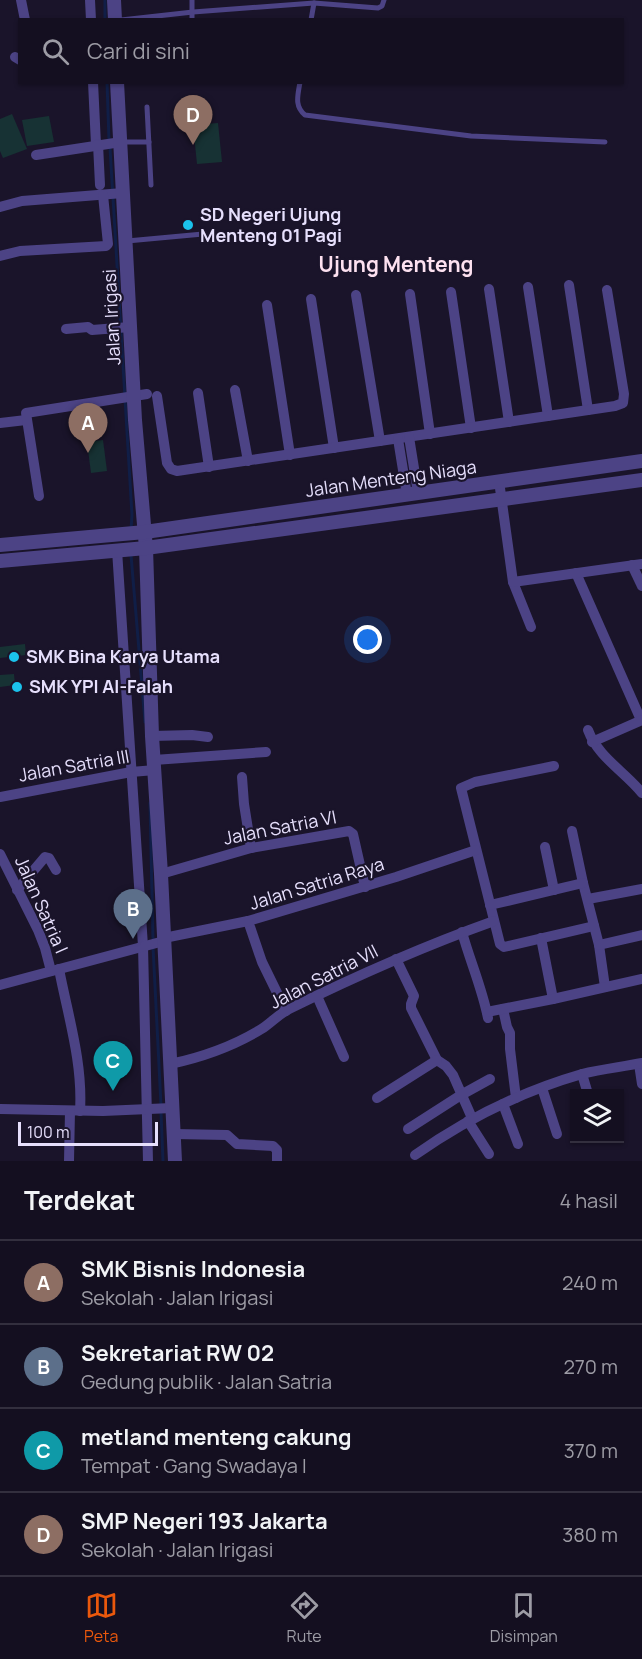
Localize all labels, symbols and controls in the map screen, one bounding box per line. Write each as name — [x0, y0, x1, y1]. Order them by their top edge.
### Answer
search box — [18, 18, 624, 84]
icon: search — [39, 35, 72, 68]
text: Cari di sini — [87, 36, 190, 66]
pin: D — [174, 96, 212, 145]
place label: SD Negeri Ujung Menteng 01 Pagi — [200, 202, 342, 247]
marker: SD Negeri Ujung Menteng 01 Pagi — [181, 218, 195, 232]
district label: Ujung Menteng — [319, 250, 473, 278]
street label: Jalan Irigasi — [97, 268, 125, 366]
pin: A — [68, 404, 107, 453]
street label: Jalan Menteng Niaga — [304, 454, 478, 502]
your location — [353, 625, 382, 654]
place label: SMK Bina Karya Utama — [26, 644, 220, 668]
marker: SMK Bina Karya Utama — [7, 650, 21, 664]
place label: SMK YPI Al-Falah — [29, 674, 173, 698]
marker: SMK YPI Al-Falah — [10, 680, 24, 694]
street label: Jalan Satria III — [17, 743, 131, 787]
street label: Jalan Satria VI — [221, 804, 338, 850]
street label: Jalan Satria Raya — [247, 851, 387, 915]
street label: Jalan Satria I — [10, 852, 74, 957]
pin: B — [114, 890, 152, 939]
street label: Jalan Satria VII — [265, 938, 382, 1014]
pin: C — [94, 1042, 132, 1091]
map controls — [570, 1089, 624, 1143]
button: layers — [570, 1089, 624, 1143]
scale bar — [18, 1119, 158, 1146]
text: 100 m — [27, 1121, 70, 1143]
text: Terdekat — [24, 1182, 135, 1218]
text: 4 hasil — [559, 1187, 618, 1214]
text: SMK Bisnis Indonesia — [81, 1254, 305, 1284]
text: A — [37, 1269, 50, 1296]
text: 240 m — [562, 1269, 618, 1296]
text: Sekolah · Jalan Irigasi — [81, 1284, 273, 1311]
text: Sekretariat RW 02 — [81, 1338, 274, 1368]
text: B — [37, 1353, 50, 1380]
text: 270 m — [563, 1353, 618, 1380]
text: Gedung publik · Jalan Satria — [81, 1368, 332, 1395]
text: metland menteng cakung — [81, 1422, 352, 1452]
text: C — [36, 1437, 51, 1464]
text: 370 m — [564, 1437, 618, 1464]
text: Tempat · Gang Swadaya I — [81, 1452, 307, 1479]
text: SMP Negeri 193 Jakarta — [81, 1506, 328, 1536]
text: D — [36, 1521, 51, 1548]
text: 380 m — [562, 1521, 618, 1548]
text: Sekolah · Jalan Irigasi — [81, 1536, 273, 1563]
tab: Peta — [84, 1589, 118, 1647]
tab: Rute — [287, 1589, 322, 1647]
tab: Disimpan — [490, 1589, 558, 1647]

